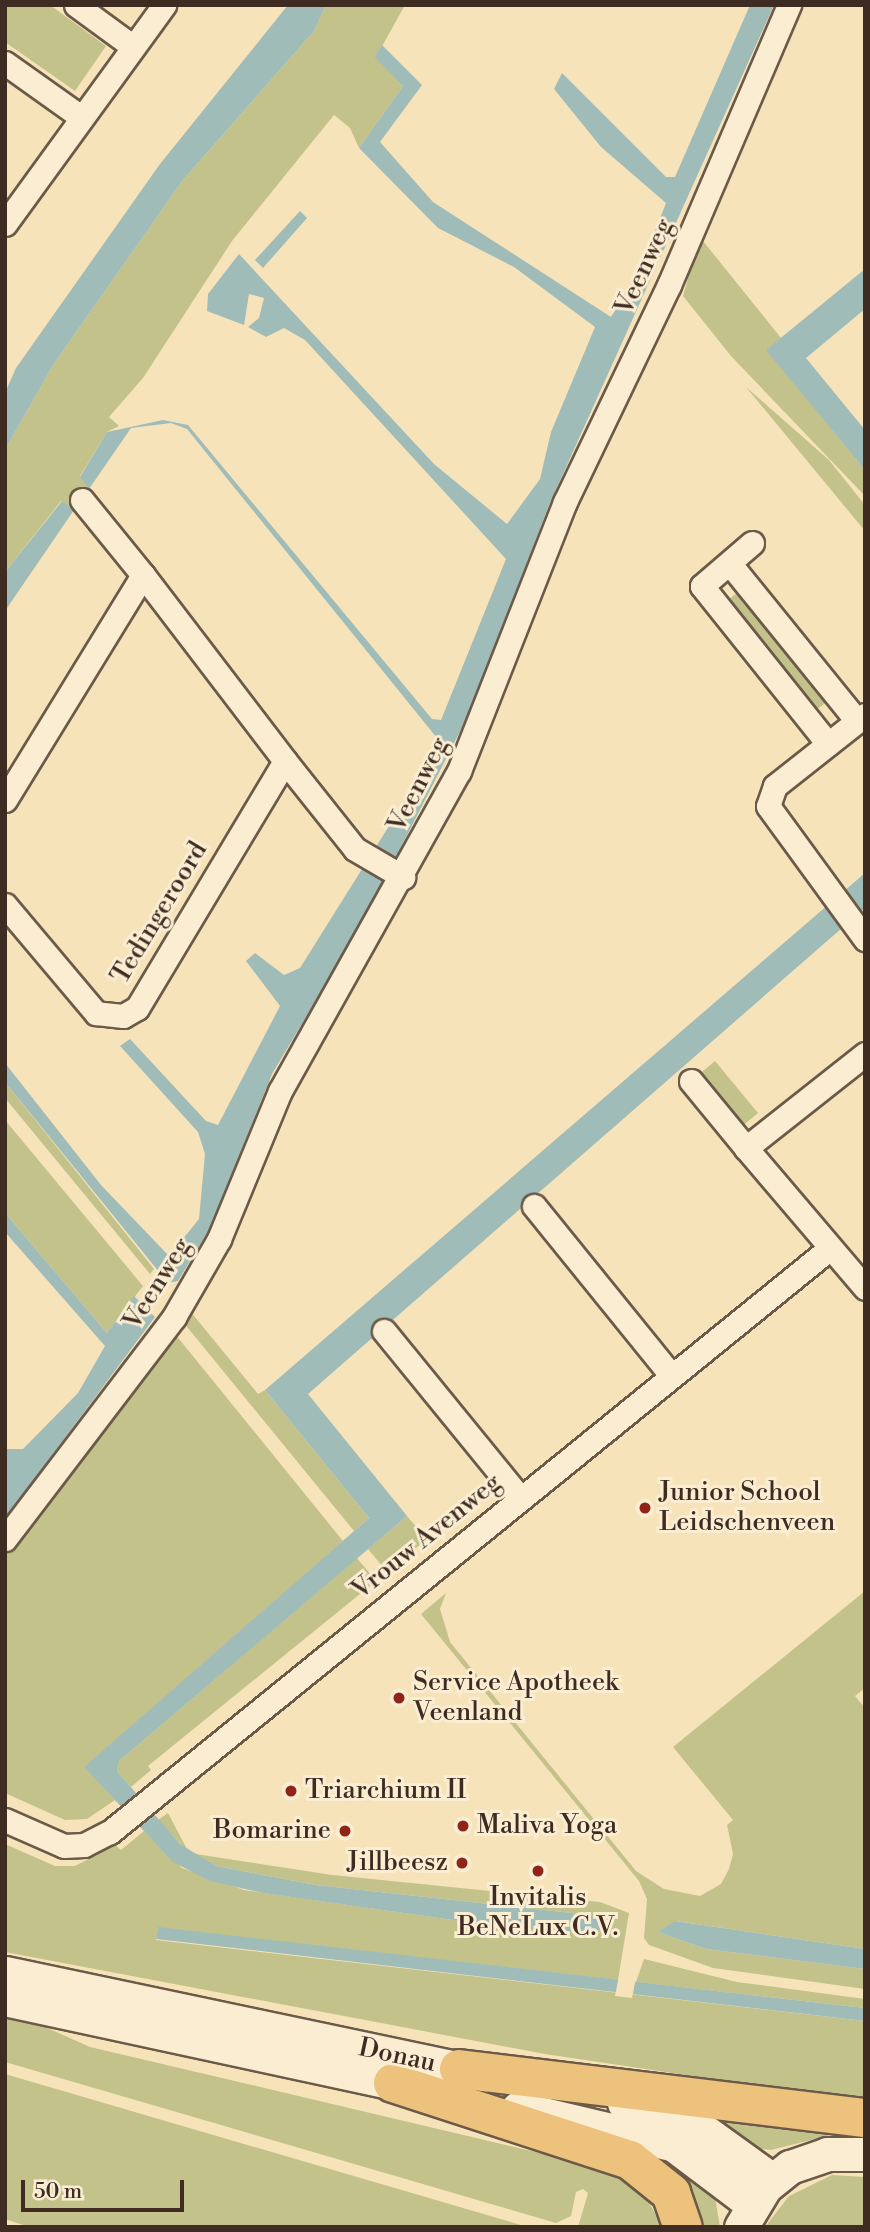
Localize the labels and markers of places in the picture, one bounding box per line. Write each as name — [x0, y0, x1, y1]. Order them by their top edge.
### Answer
place label: Junior School Leidschenveen — [659, 1477, 835, 1538]
marker: Junior School Leidschenveen — [637, 1500, 653, 1516]
place label: Service Apotheek Veenland — [413, 1667, 619, 1728]
marker: Service Apotheek Veenland — [391, 1690, 407, 1706]
place label: Triarchium II — [305, 1775, 466, 1807]
marker: Triarchium II — [283, 1783, 299, 1799]
place label: Maliva Yoga — [477, 1810, 617, 1842]
place label: Bomarine — [213, 1815, 331, 1847]
marker: Maliva Yoga — [455, 1818, 471, 1834]
marker: Bomarine — [337, 1823, 353, 1839]
place label: Jillbeesz — [347, 1847, 448, 1879]
marker: Jillbeesz — [454, 1855, 470, 1871]
marker: Invitalis BeNeLux C.V. — [530, 1863, 546, 1879]
place label: Invitalis BeNeLux C.V. — [458, 1882, 618, 1944]

